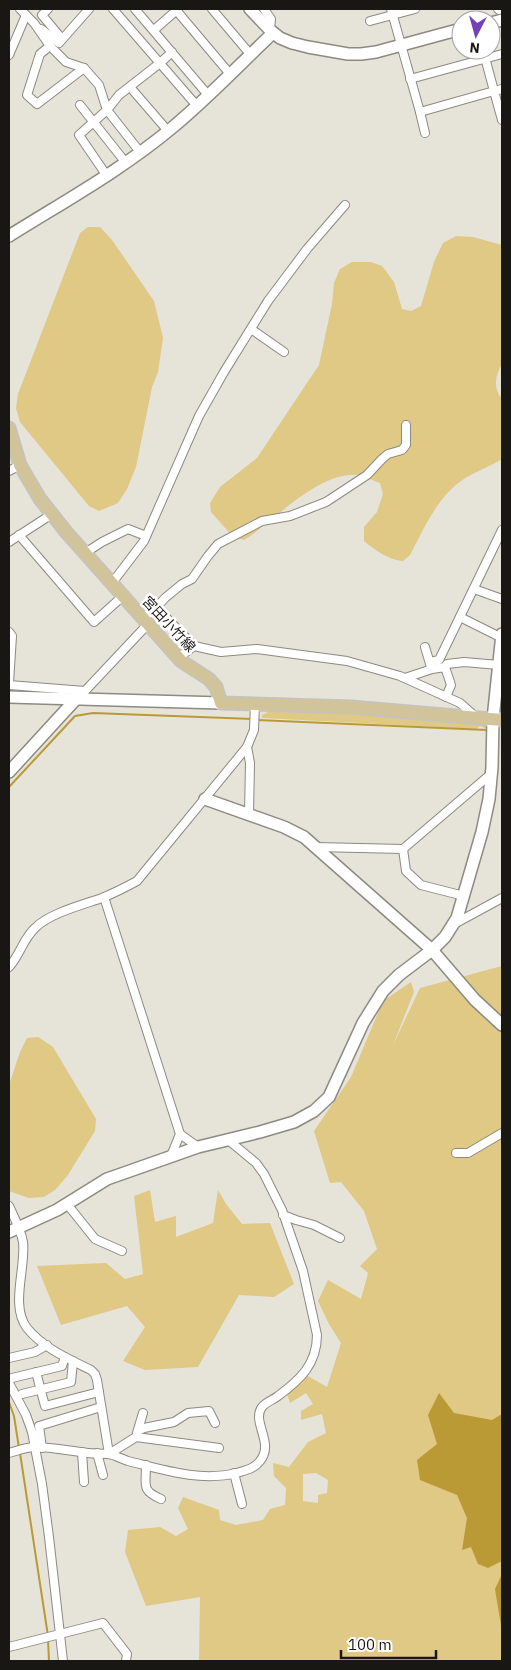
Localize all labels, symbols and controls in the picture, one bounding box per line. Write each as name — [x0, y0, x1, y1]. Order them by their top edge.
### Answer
north arrow — [451, 10, 501, 60]
text: N — [469, 38, 481, 57]
street label: 宮田小竹線 — [139, 592, 199, 656]
scale bar — [341, 1628, 436, 1660]
text: 100 m — [348, 1635, 392, 1654]

